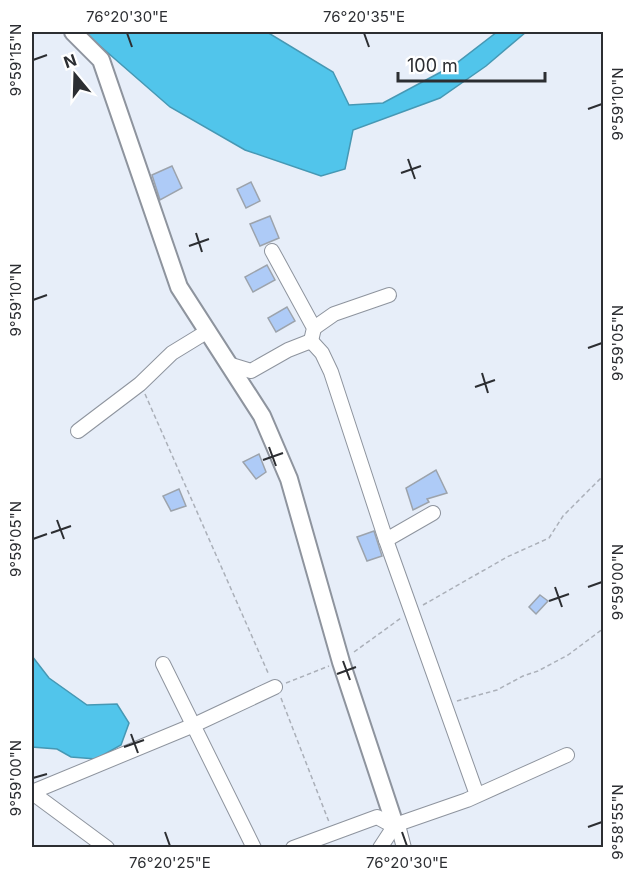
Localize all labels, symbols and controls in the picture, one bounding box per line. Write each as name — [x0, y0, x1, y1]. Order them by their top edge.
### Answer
text: 76°20'30"E — [86, 7, 168, 26]
text: 76°20'35"E — [323, 7, 405, 26]
text: 9°59'15"N — [6, 24, 25, 96]
north arrow — [45, 45, 105, 105]
scale bar — [398, 45, 545, 83]
text: N — [61, 49, 79, 72]
text: 100 m — [407, 55, 458, 76]
text: 9°59'10"N — [608, 68, 627, 140]
text: 9°59'10"N — [6, 264, 25, 336]
text: 9°59'05"N — [608, 305, 627, 381]
text: 9°59'05"N — [6, 501, 25, 577]
text: 9°59'00"N — [608, 544, 627, 620]
text: 9°59'00"N — [6, 740, 25, 816]
text: 9°58'55"N — [608, 784, 627, 860]
text: 76°20'25"E — [129, 853, 211, 872]
text: 76°20'30"E — [366, 853, 448, 872]

